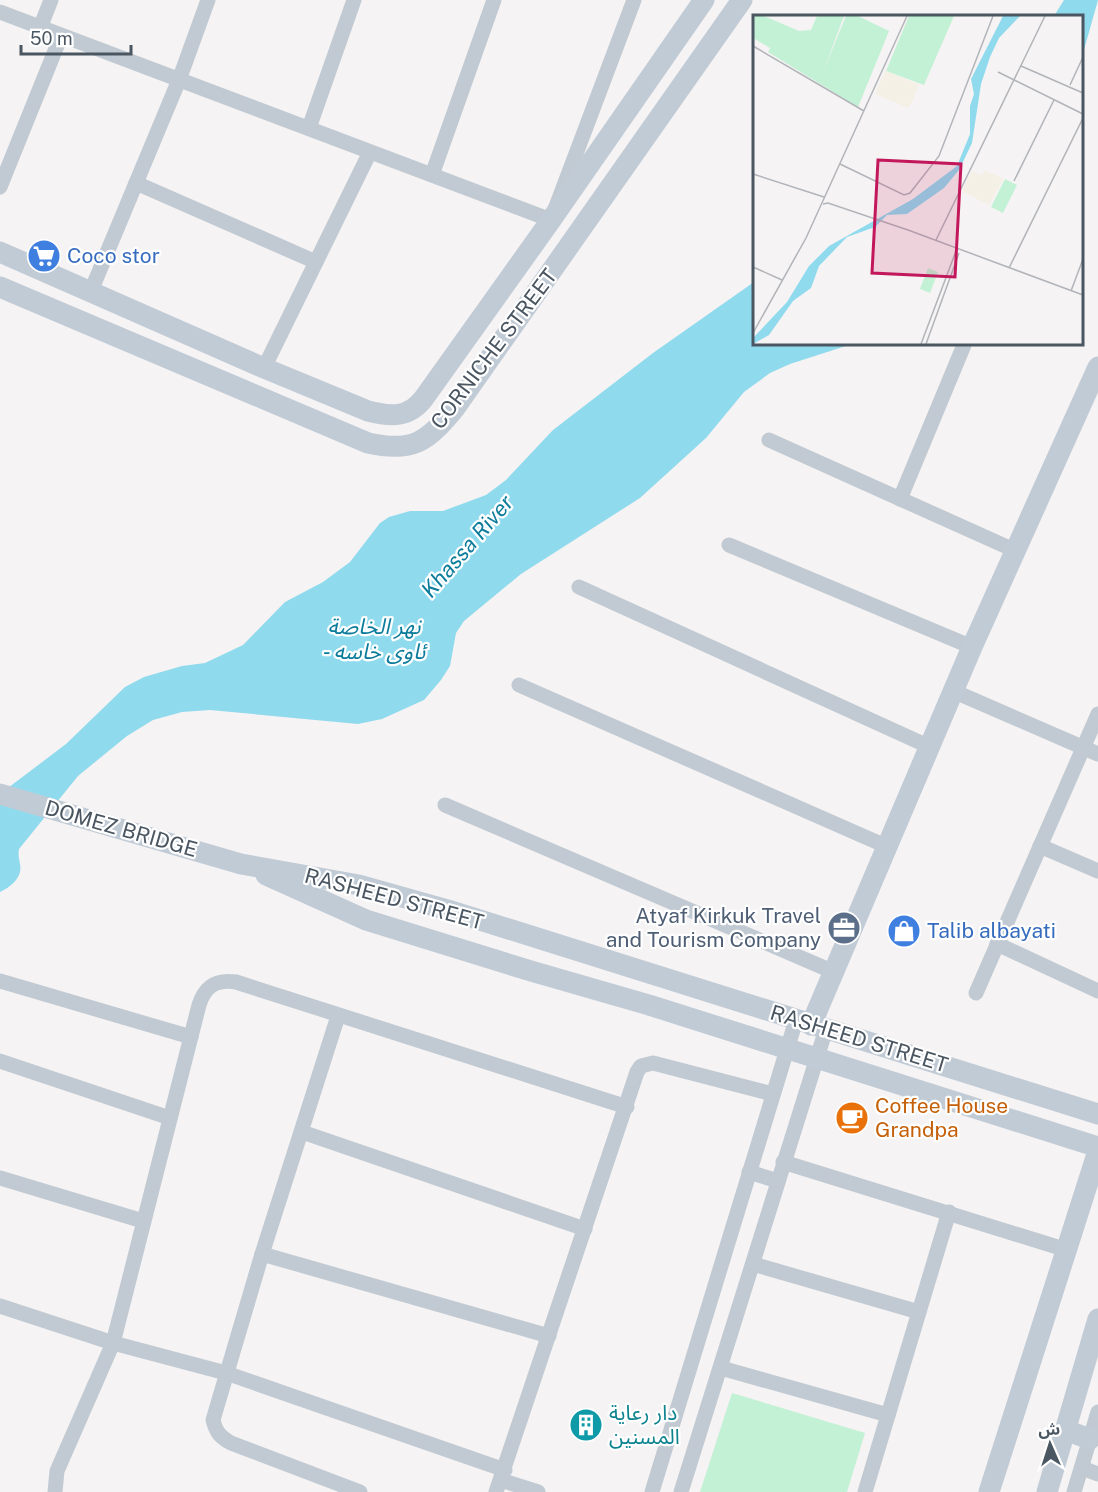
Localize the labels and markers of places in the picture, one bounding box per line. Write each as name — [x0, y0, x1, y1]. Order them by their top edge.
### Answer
supermarket icon: Coco stor — [26, 238, 62, 274]
place label: Coco stor — [67, 243, 160, 268]
place label: Atyaf Kirkuk Travel and Tourism Company — [606, 903, 821, 952]
office icon: Atyaf Kirkuk Travel and Tourism Company — [826, 910, 862, 946]
shop icon: Talib albayati — [886, 913, 922, 949]
place label: Talib albayati — [927, 918, 1056, 943]
place label: Coffee House Grandpa — [875, 1093, 1008, 1142]
cafe icon: Coffee House Grandpa — [834, 1100, 870, 1136]
place label: دار رعاية المسنين — [609, 1400, 680, 1449]
building icon: دار رعاية المسنين — [568, 1407, 604, 1443]

